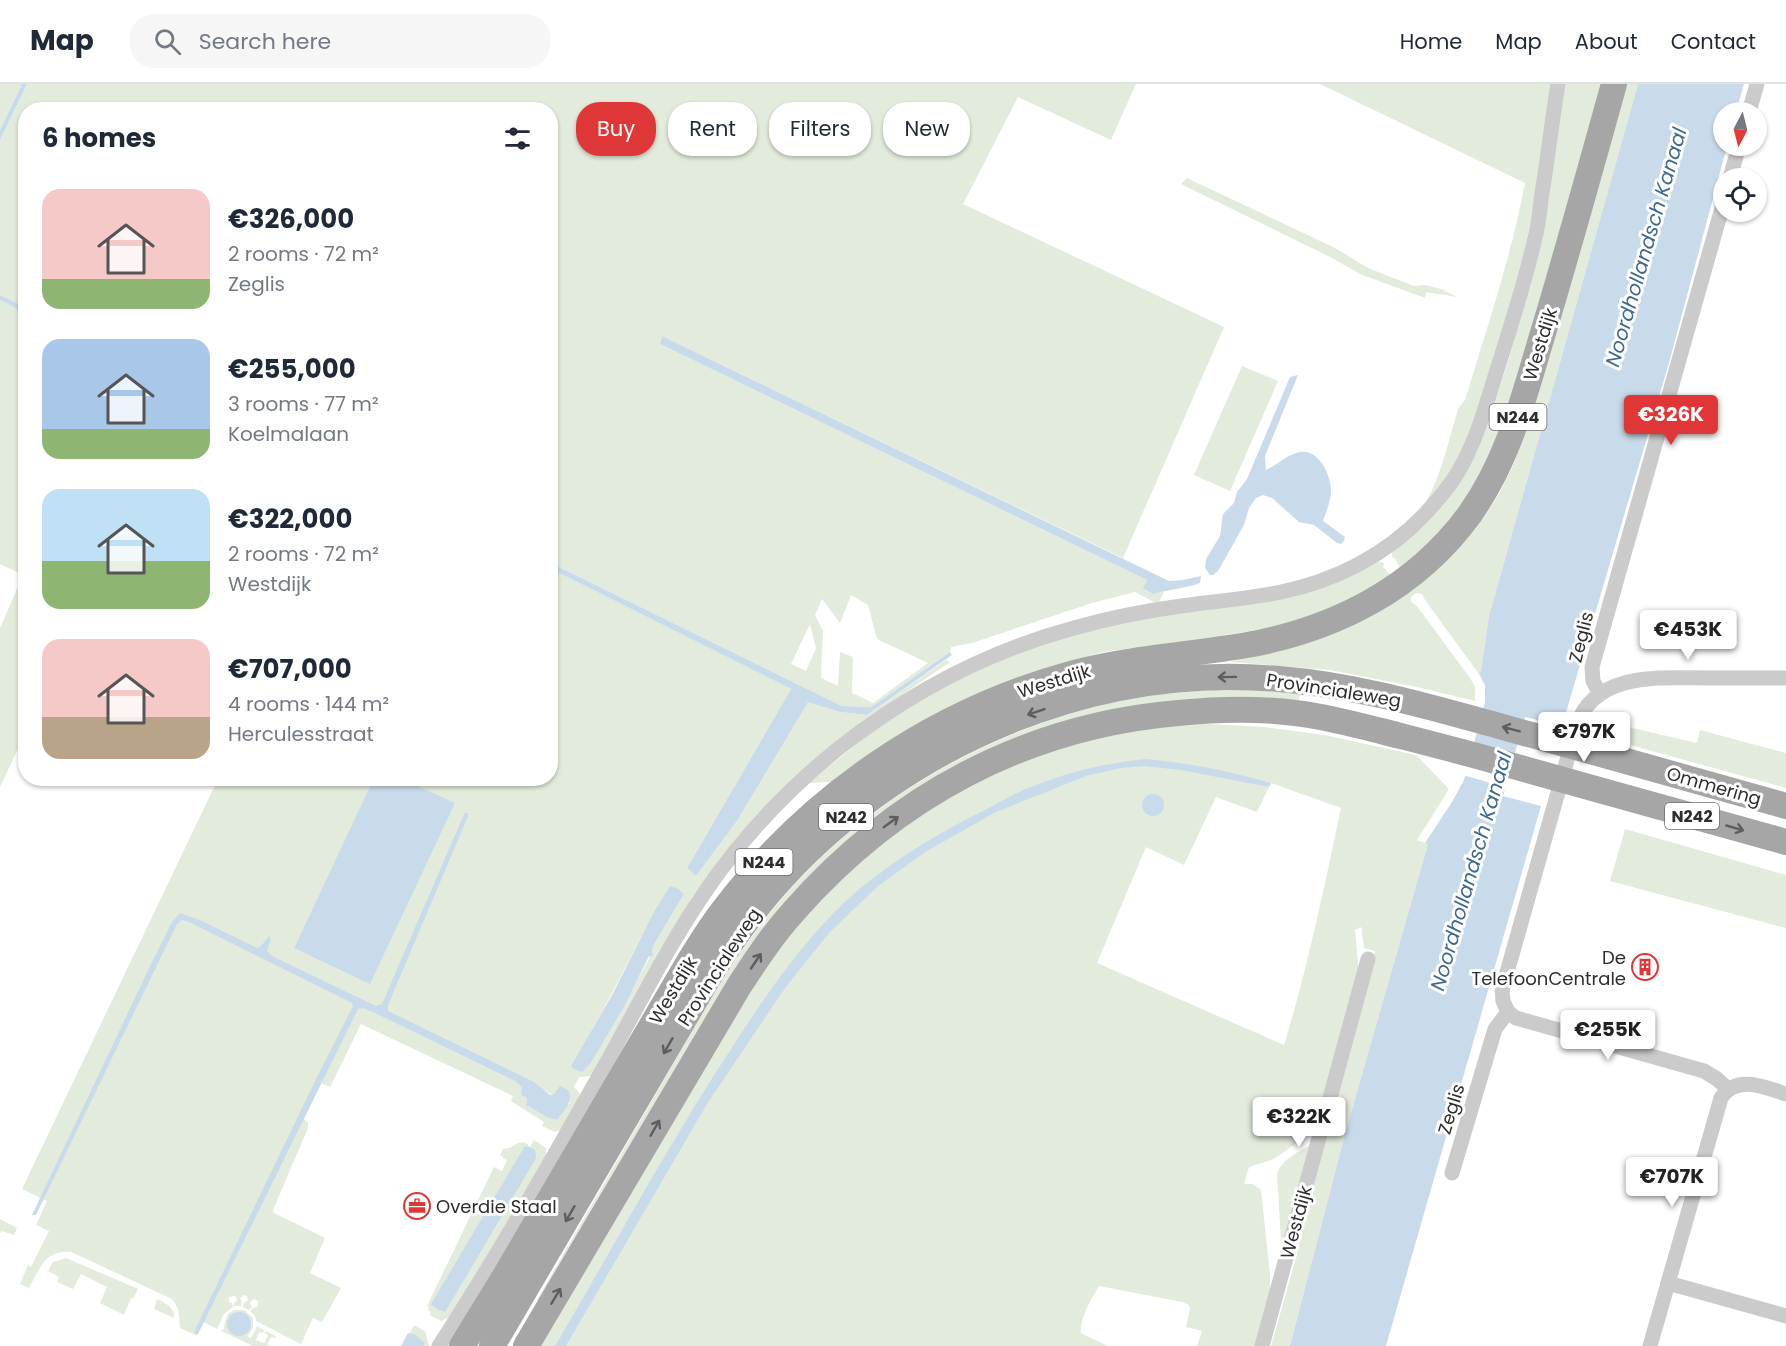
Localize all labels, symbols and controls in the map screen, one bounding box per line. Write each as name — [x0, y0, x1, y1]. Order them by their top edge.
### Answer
search box — [130, 14, 550, 68]
text: Map — [30, 21, 94, 60]
icon: search — [151, 25, 184, 58]
text: Search here — [199, 26, 331, 57]
text: Home — [1400, 27, 1462, 56]
text: Map — [1495, 27, 1542, 56]
text: About — [1575, 27, 1638, 56]
text: Contact — [1671, 27, 1756, 56]
chip: Buy — [576, 102, 656, 156]
chip: Rent — [668, 102, 757, 156]
chip: Filters — [769, 102, 871, 156]
chip: New — [883, 102, 970, 156]
north arrow — [1713, 102, 1767, 156]
map controls — [1713, 102, 1767, 222]
text: 6 homes — [42, 120, 156, 156]
icon: filters — [501, 122, 534, 155]
water label: Noordhollandsch Kanaal — [1598, 124, 1694, 370]
button: locate — [1713, 168, 1767, 222]
text: €326,000 — [228, 201, 354, 237]
icon: home — [90, 213, 162, 285]
text: 2 rooms · 72 m² — [228, 240, 379, 268]
text: Zeglis — [228, 270, 285, 298]
street label: Westdijk — [1517, 304, 1563, 384]
text: €255,000 — [228, 351, 356, 387]
icon: home — [90, 363, 162, 435]
text: 3 rooms · 77 m² — [228, 390, 379, 418]
pin: €326K — [1629, 395, 1713, 446]
text: €326K — [1638, 400, 1704, 428]
road number: N244 — [1490, 404, 1546, 430]
text: Koelmalaan — [228, 420, 349, 448]
text: €322,000 — [228, 501, 352, 537]
icon: home — [90, 513, 162, 585]
text: 2 rooms · 72 m² — [228, 540, 379, 568]
text: Westdijk — [228, 570, 311, 598]
street label: Zeglis — [1563, 609, 1599, 665]
pin: €453K — [1646, 610, 1730, 661]
text: €453K — [1654, 615, 1722, 643]
text: €707,000 — [228, 651, 352, 687]
street label: Westdijk — [1014, 658, 1094, 704]
icon: home — [90, 663, 162, 735]
street label: Provincialeweg — [1265, 667, 1403, 713]
one-way arrow — [1217, 671, 1237, 683]
text: 4 rooms · 144 m² — [228, 690, 389, 718]
one-way arrow — [1027, 707, 1046, 718]
pin: €797K — [1542, 712, 1626, 763]
text: €797K — [1552, 717, 1616, 745]
text: Herculesstraat — [228, 720, 374, 748]
one-way arrow — [1502, 723, 1521, 735]
water label: Noordhollandsch Kanaal — [1423, 748, 1519, 994]
street label: Ommering — [1664, 761, 1764, 811]
road number: N242 — [1665, 803, 1719, 829]
road number: N242 — [819, 804, 873, 830]
one-way arrow — [883, 816, 899, 828]
one-way arrow — [1725, 823, 1744, 834]
road number: N244 — [736, 849, 792, 875]
street label: Provincialeweg — [672, 903, 766, 1031]
place label: De TelefoonCentrale — [1471, 945, 1626, 991]
street label: Westdijk — [643, 951, 703, 1029]
building icon: De TelefoonCentrale — [1630, 952, 1660, 982]
one-way arrow — [750, 953, 762, 969]
pin: €255K — [1566, 1010, 1650, 1061]
text: €255K — [1574, 1015, 1642, 1043]
one-way arrow — [662, 1037, 674, 1054]
street label: Zeglis — [1432, 1081, 1470, 1137]
pin: €322K — [1257, 1097, 1341, 1148]
text: €322K — [1267, 1102, 1331, 1130]
one-way arrow — [650, 1120, 662, 1137]
pin: €707K — [1630, 1157, 1714, 1208]
text: €707K — [1640, 1162, 1704, 1190]
street label: Westdijk — [1274, 1182, 1318, 1261]
office icon: Overdie Staal — [402, 1191, 432, 1221]
place label: Overdie Staal — [436, 1194, 557, 1219]
one-way arrow — [564, 1205, 576, 1222]
one-way arrow — [551, 1288, 563, 1305]

